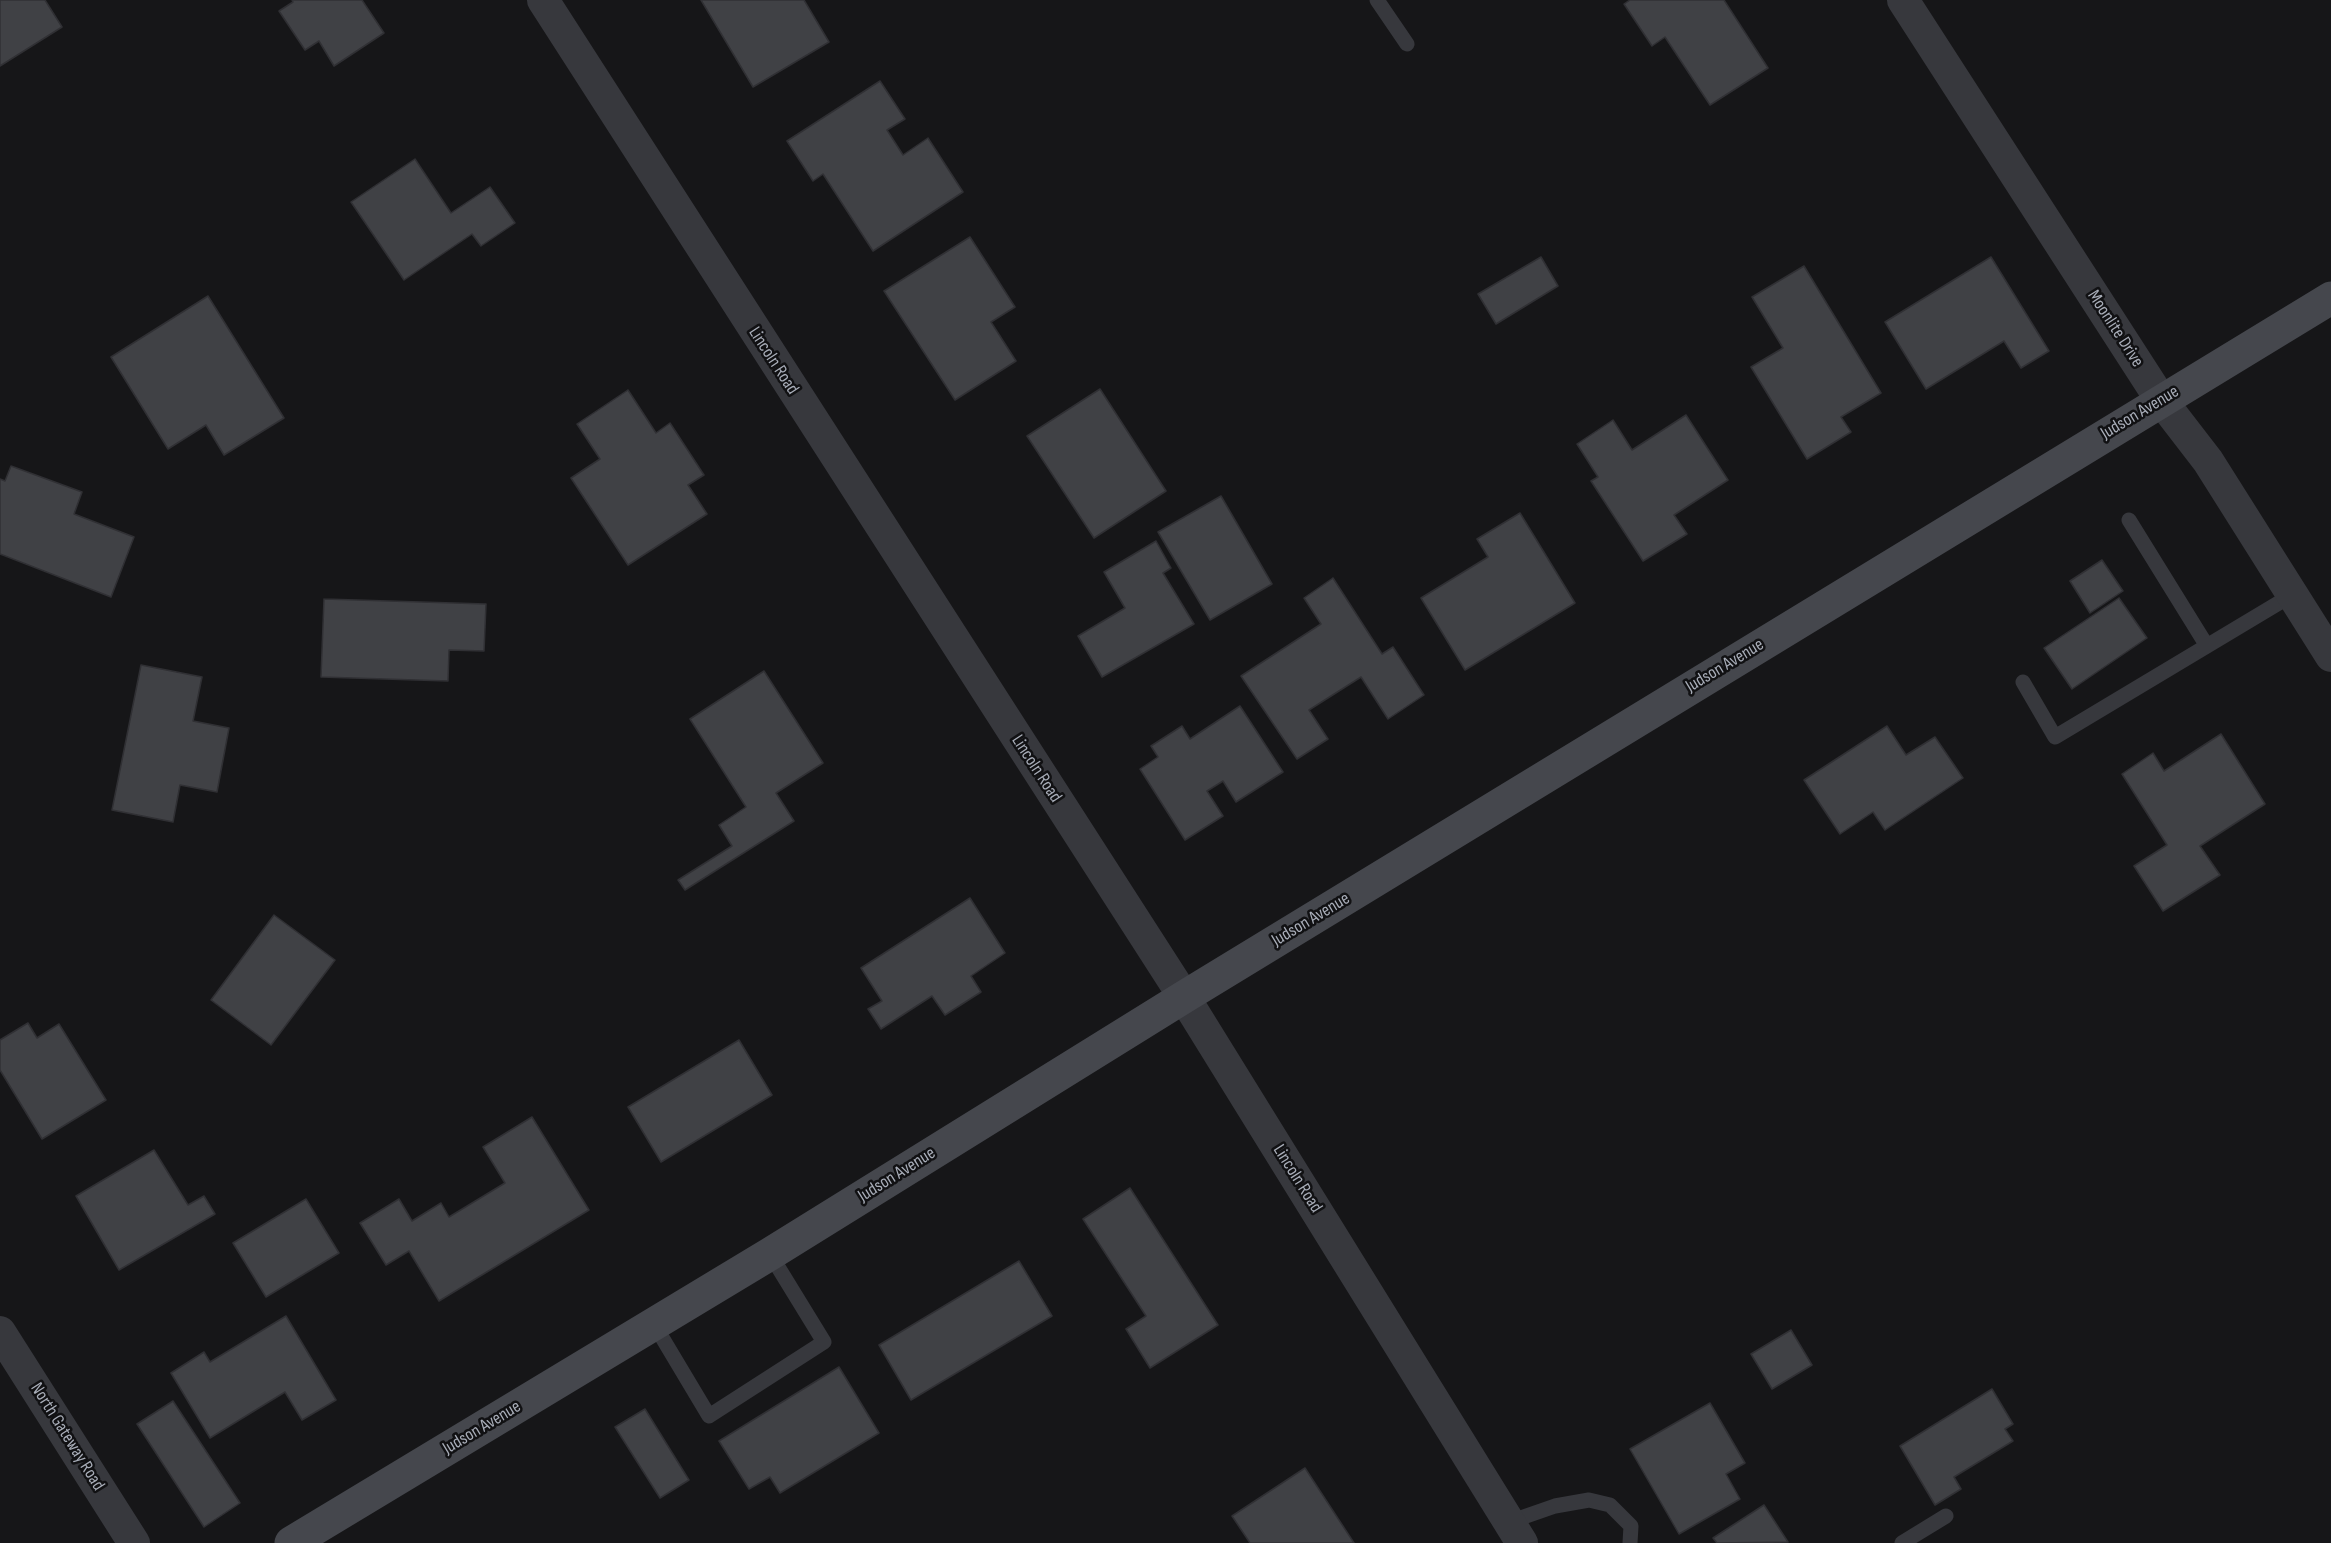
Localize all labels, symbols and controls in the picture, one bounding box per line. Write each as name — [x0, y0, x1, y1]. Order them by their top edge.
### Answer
street label: Moonlite Drive — [2082, 287, 2148, 371]
street label: Lincoln Road — [743, 323, 803, 399]
street label: Judson Avenue — [2097, 381, 2183, 445]
street label: Judson Avenue — [1682, 634, 1768, 698]
street label: Lincoln Road — [1006, 731, 1066, 807]
street label: Judson Avenue — [1268, 888, 1354, 952]
street label: Lincoln Road — [1268, 1141, 1326, 1217]
street label: Judson Avenue — [854, 1143, 940, 1207]
street label: North Gateway Road — [25, 1379, 109, 1495]
street label: Judson Avenue — [439, 1396, 525, 1460]

